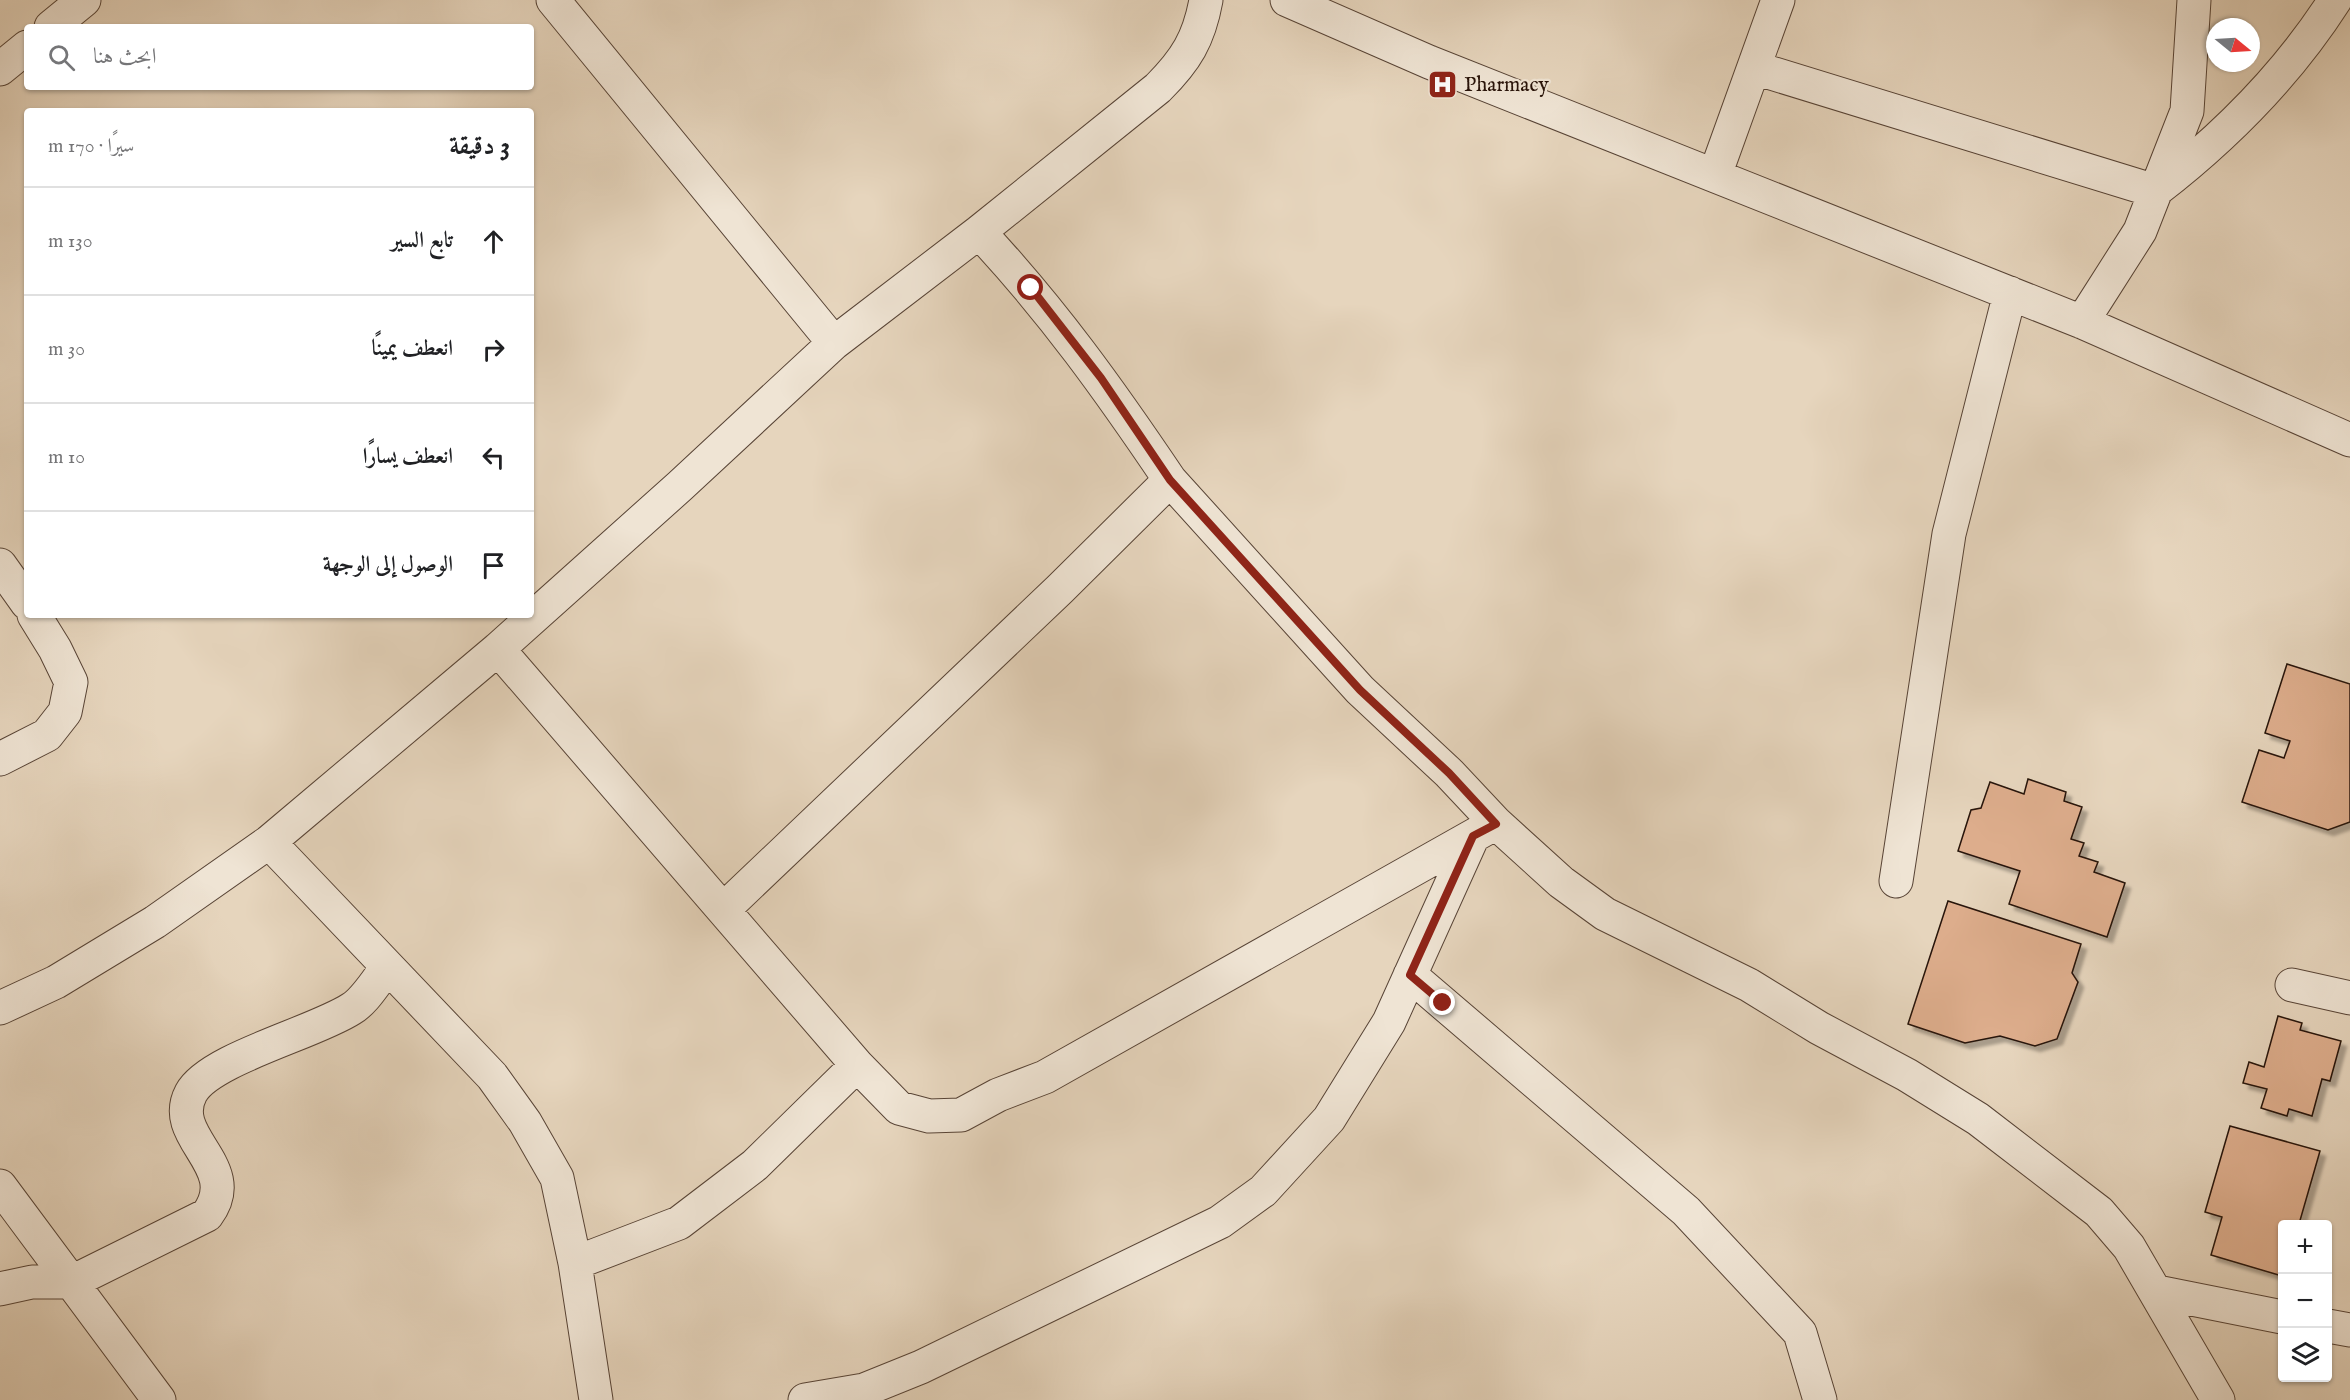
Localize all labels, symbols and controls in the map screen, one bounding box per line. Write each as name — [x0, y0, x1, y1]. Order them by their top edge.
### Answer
north arrow — [2206, 18, 2260, 72]
search box — [24, 24, 534, 90]
icon: search — [45, 41, 78, 74]
text: ابحث هنا — [93, 43, 156, 71]
hospital icon: Pharmacy — [1427, 69, 1459, 101]
place label: Pharmacy — [1464, 72, 1549, 99]
text: 3 دقيقة — [449, 130, 510, 163]
text: سيرًا · 170 m — [48, 134, 134, 159]
icon: ahead — [477, 225, 510, 258]
text: تابع السير — [391, 227, 453, 255]
text: 130 m — [48, 229, 93, 254]
route start — [1017, 274, 1043, 300]
icon: right — [477, 333, 510, 366]
text: انعطف يمينًا — [372, 335, 453, 363]
text: 30 m — [48, 337, 85, 362]
icon: left — [477, 441, 510, 474]
text: انعطف يسارًا — [363, 443, 453, 471]
text: 10 m — [48, 445, 85, 470]
icon: arrive — [477, 549, 510, 582]
text: الوصول إلى الوجهة — [323, 551, 453, 579]
route end — [1429, 989, 1455, 1015]
map controls — [2278, 1220, 2332, 1382]
button: + — [2278, 1220, 2332, 1274]
button: − — [2278, 1274, 2332, 1328]
button: layers — [2278, 1328, 2332, 1382]

